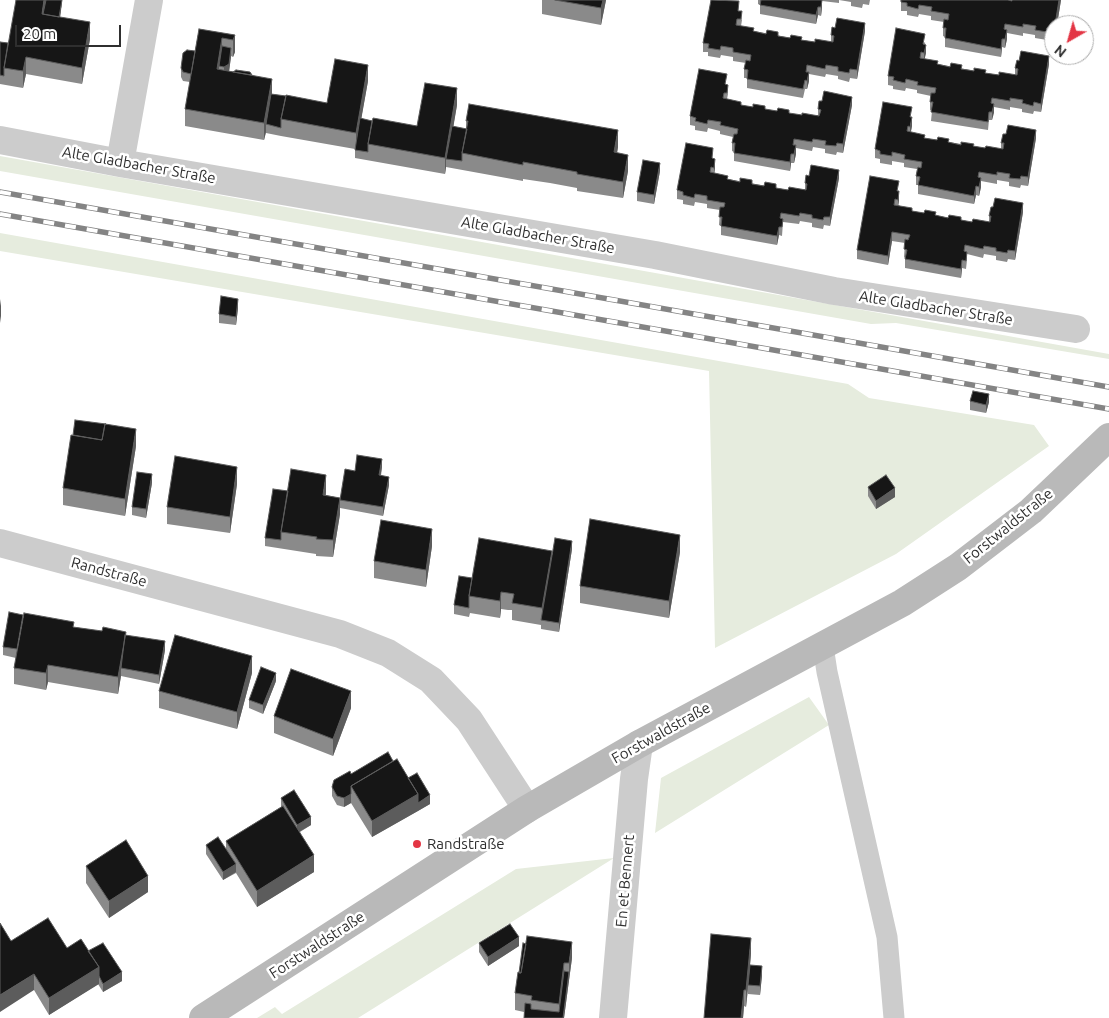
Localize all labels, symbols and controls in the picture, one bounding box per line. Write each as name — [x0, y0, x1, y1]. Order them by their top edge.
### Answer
scale bar — [18, 15, 124, 47]
north arrow — [1044, 15, 1094, 65]
text: 20 m — [23, 25, 56, 42]
text: N — [1051, 42, 1069, 61]
street label: Alte Gladbacher Straße — [61, 143, 217, 187]
street label: Alte Gladbacher Straße — [460, 213, 616, 257]
street label: Alte Gladbacher Straße — [858, 287, 1014, 329]
street label: Forstwaldstraße — [960, 484, 1056, 568]
street label: Randstraße — [69, 553, 149, 591]
street label: Forstwaldstraße — [609, 698, 713, 768]
street label: En et Bennert — [612, 834, 638, 928]
place label: Randstraße — [427, 835, 504, 853]
marker: Randstraße — [411, 838, 423, 850]
street label: Forstwaldstraße — [266, 908, 368, 982]

